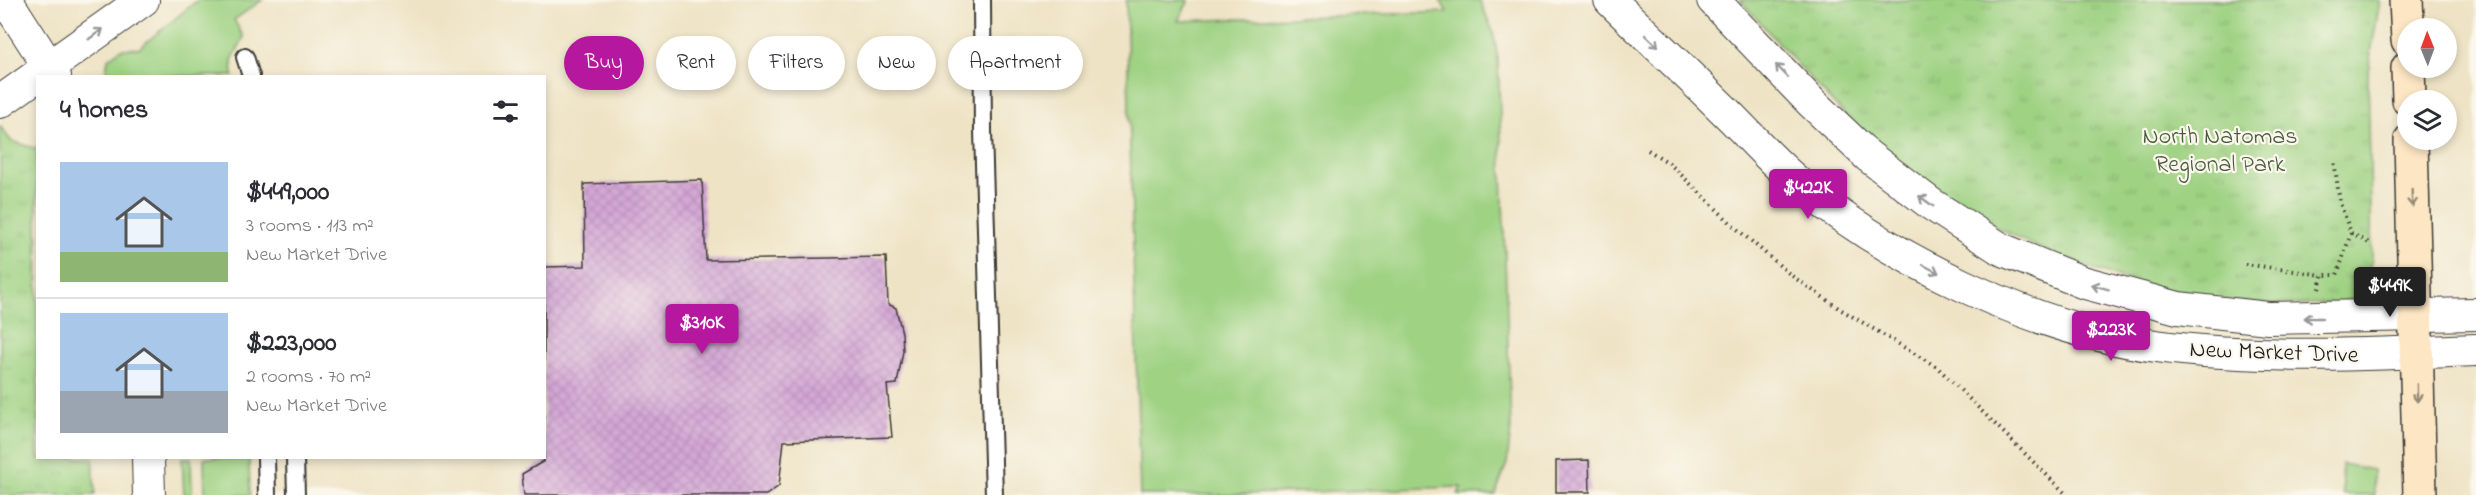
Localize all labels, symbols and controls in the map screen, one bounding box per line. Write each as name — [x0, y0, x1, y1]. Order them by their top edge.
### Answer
north arrow — [2397, 18, 2457, 78]
map controls — [2397, 18, 2457, 150]
one-way arrow — [88, 27, 104, 40]
one-way arrow — [1644, 33, 1659, 48]
chip: Buy — [564, 36, 644, 90]
chip: Rent — [656, 36, 736, 90]
chip: Filters — [748, 36, 845, 90]
chip: New — [857, 36, 936, 90]
chip: Apartment — [948, 36, 1083, 90]
one-way arrow — [1774, 63, 1789, 78]
button: layers — [2397, 90, 2457, 150]
text: 4 homes — [60, 92, 148, 130]
icon: filters — [489, 95, 522, 128]
park label: North Natomas Regional Park — [2142, 120, 2298, 183]
pin: $422K — [1766, 169, 1850, 220]
text: $449,000 — [246, 174, 329, 212]
text: $422K — [1783, 174, 1833, 203]
icon: home — [108, 186, 180, 258]
one-way arrow — [2407, 187, 2418, 207]
one-way arrow — [1919, 195, 1935, 207]
text: 3 rooms · 113 m² — [246, 212, 374, 241]
text: New Market Drive — [246, 241, 387, 270]
one-way arrow — [1922, 264, 1940, 275]
pin: $449K — [2348, 267, 2432, 318]
text: $449K — [2368, 272, 2412, 301]
one-way arrow — [2091, 281, 2110, 292]
pin: $310K — [660, 304, 744, 355]
text: $310K — [679, 309, 725, 338]
pin: $223K — [2069, 311, 2153, 362]
one-way arrow — [2303, 312, 2323, 324]
text: $223K — [2086, 316, 2136, 345]
text: $223,000 — [246, 325, 336, 363]
street label: New Market Drive — [2189, 333, 2359, 374]
icon: home — [108, 337, 180, 409]
text: 2 rooms · 70 m² — [246, 363, 371, 392]
one-way arrow — [2411, 382, 2423, 402]
text: New Market Drive — [246, 392, 387, 421]

